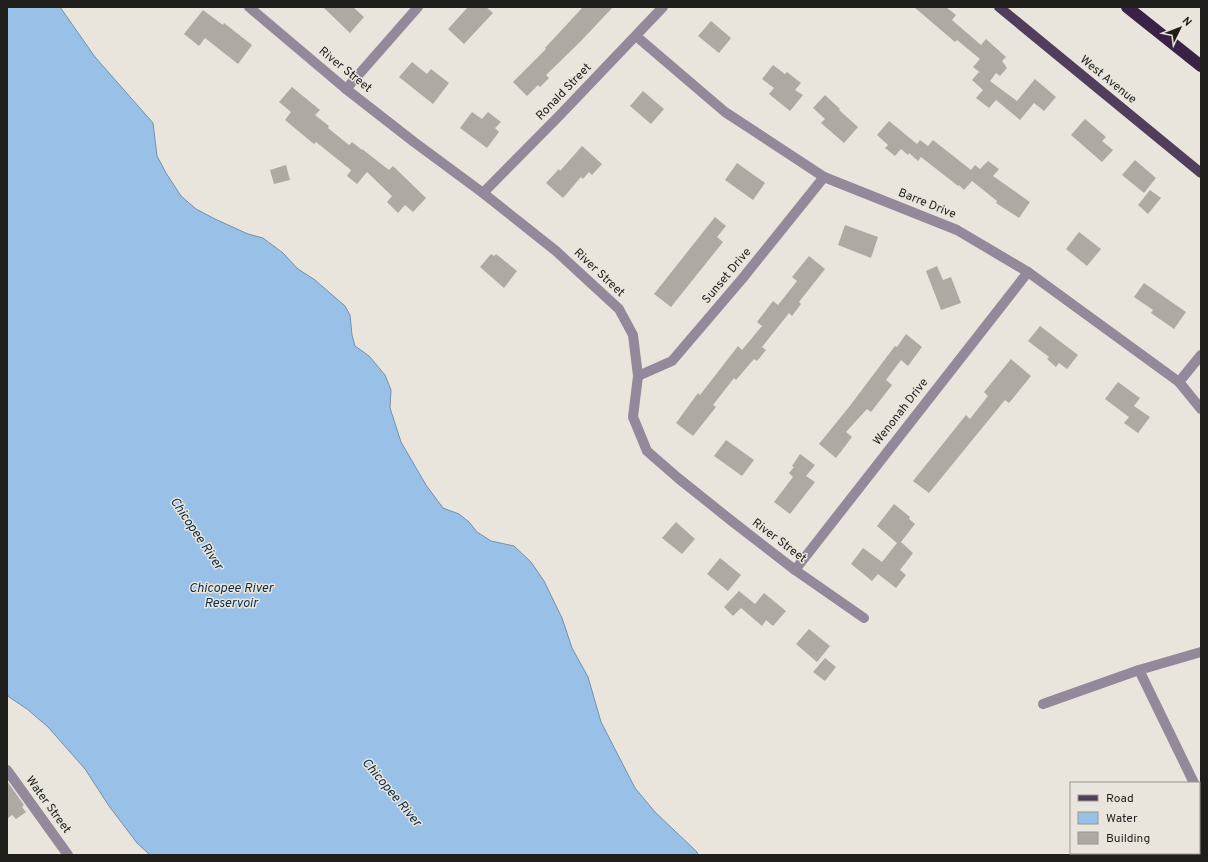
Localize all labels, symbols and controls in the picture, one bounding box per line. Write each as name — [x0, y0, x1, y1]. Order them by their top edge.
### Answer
north arrow — [1160, 8, 1200, 48]
text: N — [1179, 14, 1194, 30]
street label: River Street — [315, 44, 375, 96]
street label: West Avenue — [1076, 52, 1140, 108]
street label: Ronald Street — [533, 60, 595, 124]
street label: Barre Drive — [896, 185, 958, 223]
street label: River Street — [570, 245, 628, 301]
street label: Sunset Drive — [699, 245, 755, 307]
street label: Wenonah Drive — [870, 375, 932, 449]
water label: Chicopee River — [166, 494, 227, 574]
street label: River Street — [749, 515, 809, 567]
water label: Chicopee River Reservoir — [189, 581, 274, 612]
water label: Chicopee River — [358, 755, 425, 831]
street label: Water Street — [22, 773, 74, 837]
legend — [1070, 782, 1200, 854]
text: Road — [1106, 791, 1134, 807]
text: Water — [1106, 811, 1138, 827]
text: Building — [1106, 831, 1150, 847]

